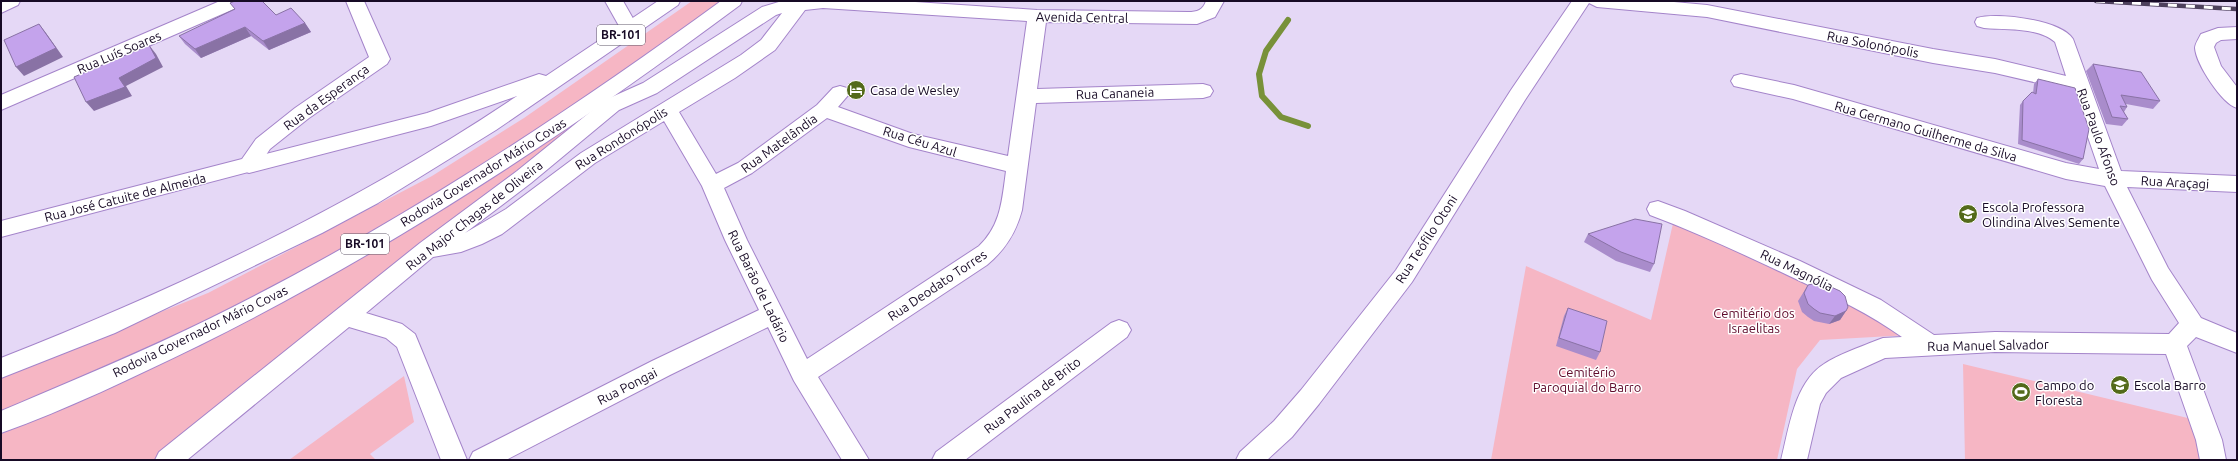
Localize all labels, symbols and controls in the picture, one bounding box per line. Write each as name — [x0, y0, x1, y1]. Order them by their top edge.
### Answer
street label: Avenida Central — [1036, 9, 1129, 25]
road number: BR-101 — [597, 25, 645, 45]
street label: Rua Luís Soares — [75, 28, 163, 76]
street label: Rua Solonópolis — [1826, 28, 1920, 60]
street label: Rua da Esperança — [281, 61, 371, 133]
hotel icon: Casa de Wesley — [845, 79, 867, 101]
place label: Casa de Wesley — [870, 83, 959, 97]
street label: Rua Cananeia — [1076, 85, 1154, 101]
street label: Rua Paulo Afonso — [2075, 86, 2123, 188]
street label: Rua Germano Guilherme da Silva — [1833, 98, 2019, 164]
street label: Rua Rondonópolis — [572, 104, 670, 172]
street label: Rua Matelândia — [738, 111, 820, 175]
street label: Rodovia Governador Mário Covas — [398, 115, 569, 229]
street label: Rua Céu Azul — [882, 123, 959, 159]
street label: Rua Major Chagas de Oliveira — [403, 157, 545, 273]
street label: Rua José Catuite de Almeida — [43, 170, 207, 224]
street label: Rua Araçagi — [2140, 173, 2210, 191]
street label: Rua Teófilo Otoni — [1392, 192, 1460, 286]
place label: Escola Professora Olindina Alves Semente — [1982, 200, 2120, 229]
school or university icon: Escola Professora Olindina Alves Semente — [1957, 203, 1979, 225]
street label: Rua Barão de Ladário — [726, 227, 792, 345]
road number: BR-101 — [341, 234, 389, 254]
street label: Rua Magnólia — [1758, 246, 1836, 294]
street label: Rua Deodato Torres — [885, 247, 989, 323]
street label: Rodovia Governador Mário Covas — [110, 282, 290, 380]
park label: Cemitério dos Israelitas — [1713, 306, 1795, 335]
street label: Rua Manuel Salvador — [1927, 337, 2049, 353]
street label: Rua Paulina de Brito — [981, 354, 1083, 436]
street label: Rua Pongai — [595, 365, 659, 407]
park label: Cemitério Paroquial do Barro — [1533, 365, 1641, 394]
school or university icon: Escola Barro — [2109, 374, 2131, 396]
place label: Campo do Floresta — [2035, 378, 2094, 407]
place label: Escola Barro — [2134, 378, 2206, 392]
sports icon: Campo do Floresta — [2010, 381, 2032, 403]

